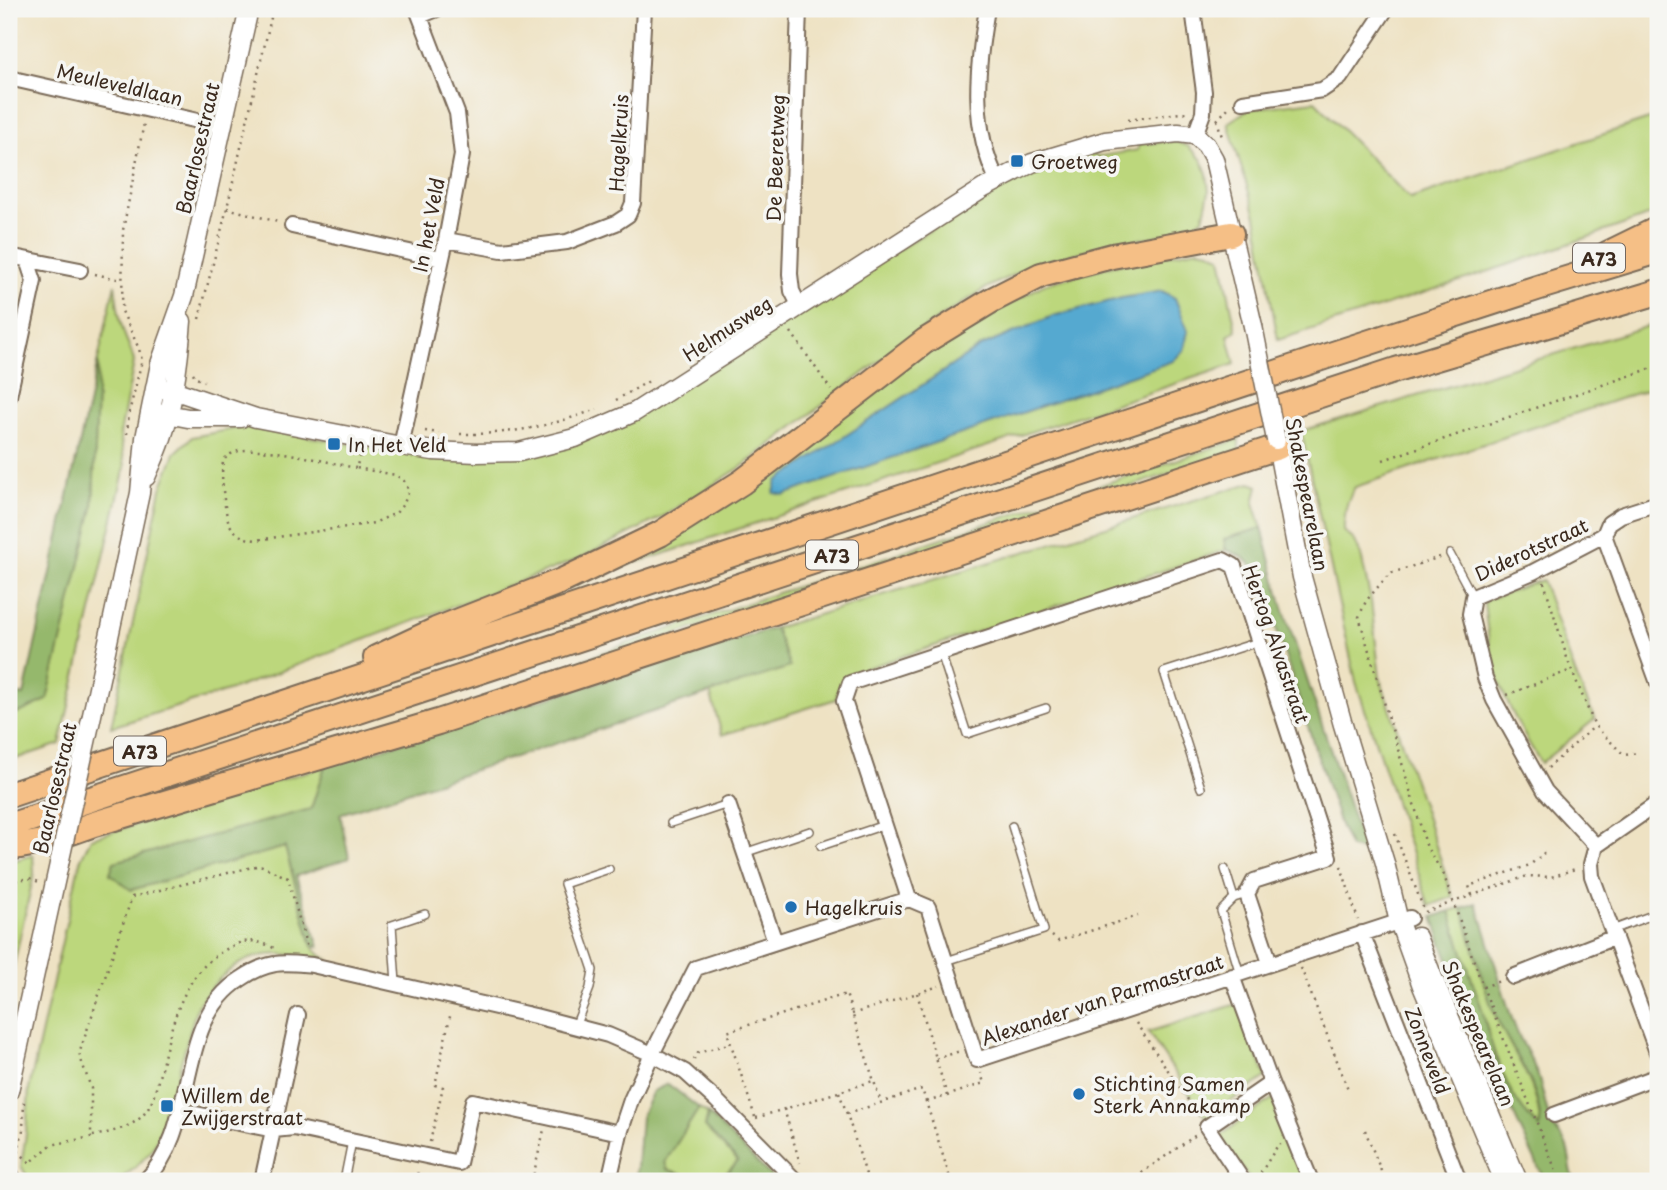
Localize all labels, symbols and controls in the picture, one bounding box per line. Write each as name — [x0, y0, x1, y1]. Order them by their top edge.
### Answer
street label: Meuleveldlaan — [54, 56, 186, 112]
street label: Baarlosestraat — [168, 79, 226, 217]
street label: Hagelkruis — [601, 93, 635, 193]
street label: De Beeretweg — [759, 94, 791, 222]
place label: Groetweg — [1031, 147, 1118, 175]
marker: Groetweg — [1009, 153, 1025, 169]
street label: In het Veld — [405, 175, 451, 275]
road number: A73 — [1573, 244, 1625, 272]
street label: Helmusweg — [677, 289, 777, 367]
street label: Shakespearelaan — [1279, 415, 1337, 573]
place label: In Het Veld — [348, 430, 446, 458]
marker: In Het Veld — [326, 436, 342, 452]
street label: Diderotstraat — [1470, 510, 1593, 588]
road number: A73 — [806, 540, 858, 570]
street label: Hertog Alvastraat — [1237, 561, 1317, 727]
street label: Baarlosestraat — [25, 719, 83, 857]
road number: A73 — [114, 736, 166, 766]
place label: Hagelkruis — [805, 893, 903, 921]
marker: Hagelkruis — [783, 899, 799, 915]
street label: Alexander van Parmastraat — [977, 946, 1227, 1051]
street label: Shakespearelaan — [1436, 956, 1522, 1110]
street label: Zonneveld — [1399, 1002, 1457, 1098]
place label: Stichting Samen Sterk Annakamp — [1093, 1069, 1251, 1119]
place label: Willem de Zwijgerstraat — [181, 1081, 303, 1131]
marker: Stichting Samen Sterk Annakamp — [1071, 1086, 1087, 1102]
marker: Willem de Zwijgerstraat — [159, 1098, 175, 1114]

